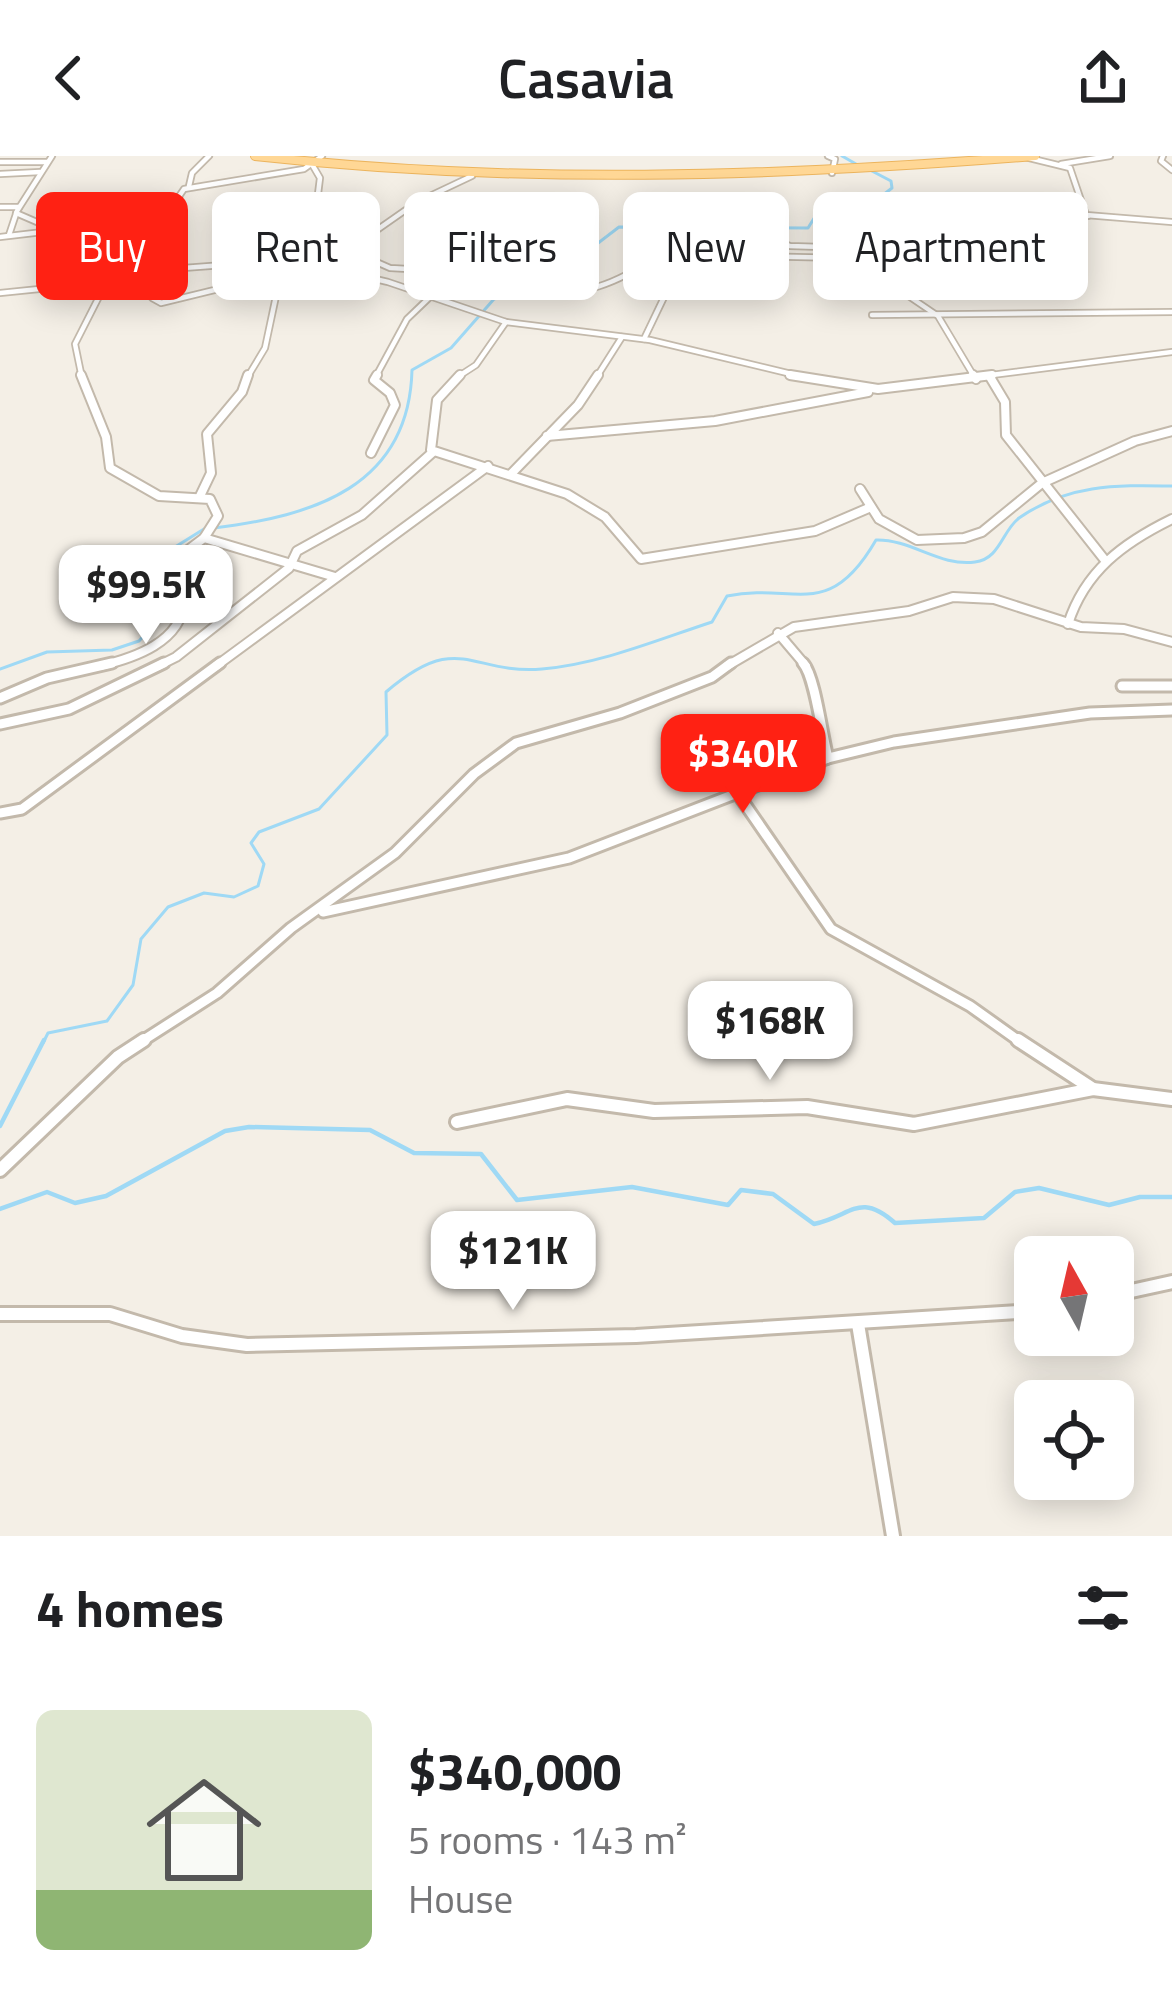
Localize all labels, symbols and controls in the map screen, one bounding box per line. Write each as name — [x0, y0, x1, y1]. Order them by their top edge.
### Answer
text: Casavia — [498, 37, 674, 119]
icon: back — [36, 45, 102, 111]
icon: share — [1070, 45, 1136, 111]
chip: Buy — [36, 192, 188, 300]
chip: Rent — [212, 192, 380, 300]
chip: Filters — [404, 192, 599, 300]
chip: New — [623, 192, 789, 300]
chip: Apartment — [813, 192, 1088, 300]
pin: $99.5K — [48, 545, 244, 647]
text: $99.5K — [86, 554, 206, 613]
pin: $340K — [659, 714, 827, 816]
text: $340K — [688, 723, 798, 782]
pin: $168K — [686, 981, 854, 1083]
text: $168K — [715, 990, 825, 1049]
pin: $121K — [429, 1211, 597, 1313]
text: $121K — [458, 1220, 568, 1279]
north arrow — [1014, 1236, 1134, 1356]
map controls — [1014, 1236, 1134, 1500]
button: locate — [1014, 1380, 1134, 1500]
text: 4 homes — [36, 1569, 224, 1647]
icon: filters — [1070, 1575, 1136, 1641]
text: $340,000 — [408, 1732, 621, 1810]
icon: home — [132, 1758, 276, 1902]
text: 5 rooms · 143 m² — [408, 1810, 687, 1869]
text: House — [408, 1869, 513, 1928]

